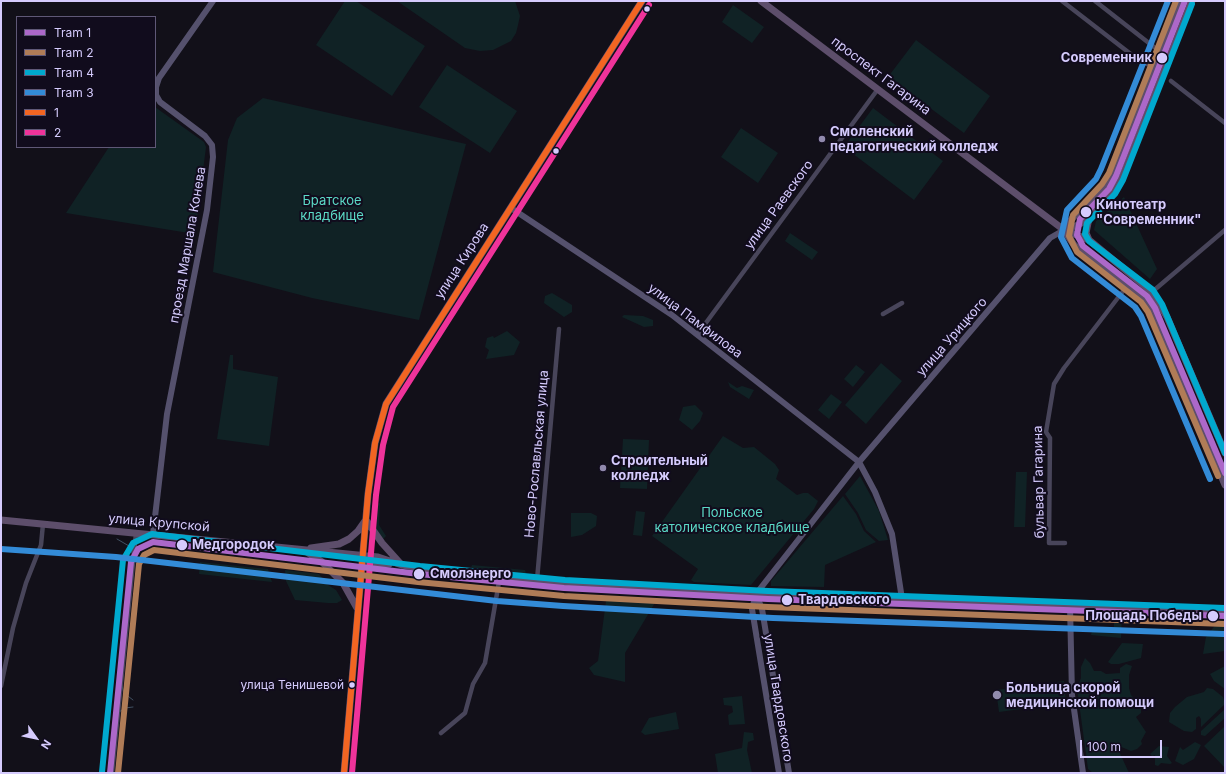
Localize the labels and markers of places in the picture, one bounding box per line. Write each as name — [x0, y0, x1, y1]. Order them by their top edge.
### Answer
unlabelled marker — [642, 4, 652, 14]
place label: Современник — [1061, 50, 1152, 66]
marker: Современник — [1155, 51, 1169, 65]
place label: Смоленский педагогический колледж — [830, 124, 998, 155]
marker: Смоленский педагогический колледж — [817, 134, 827, 144]
unlabelled marker — [551, 146, 561, 156]
place label: Кинотеатр "Современник" — [1096, 197, 1202, 228]
marker: Кинотеатр "Современник" — [1079, 205, 1093, 219]
place label: Строительный колледж — [611, 453, 708, 484]
marker: Строительный колледж — [598, 463, 608, 473]
place label: Медгородок — [192, 537, 274, 553]
marker: Медгородок — [175, 538, 189, 552]
place label: Смолэнерго — [430, 566, 511, 582]
marker: Смолэнерго — [412, 567, 426, 581]
place label: Твардовского — [798, 592, 890, 608]
marker: Твардовского — [780, 593, 794, 607]
place label: Площадь Победы — [1085, 608, 1202, 624]
marker: Площадь Победы — [1206, 609, 1220, 623]
place label: улица Тенишевой — [241, 678, 344, 692]
marker: улица Тенишевой — [347, 680, 357, 690]
place label: Больница скорой медицинской помощи — [1006, 680, 1154, 711]
marker: Больница скорой медицинской помощи — [991, 689, 1003, 701]

